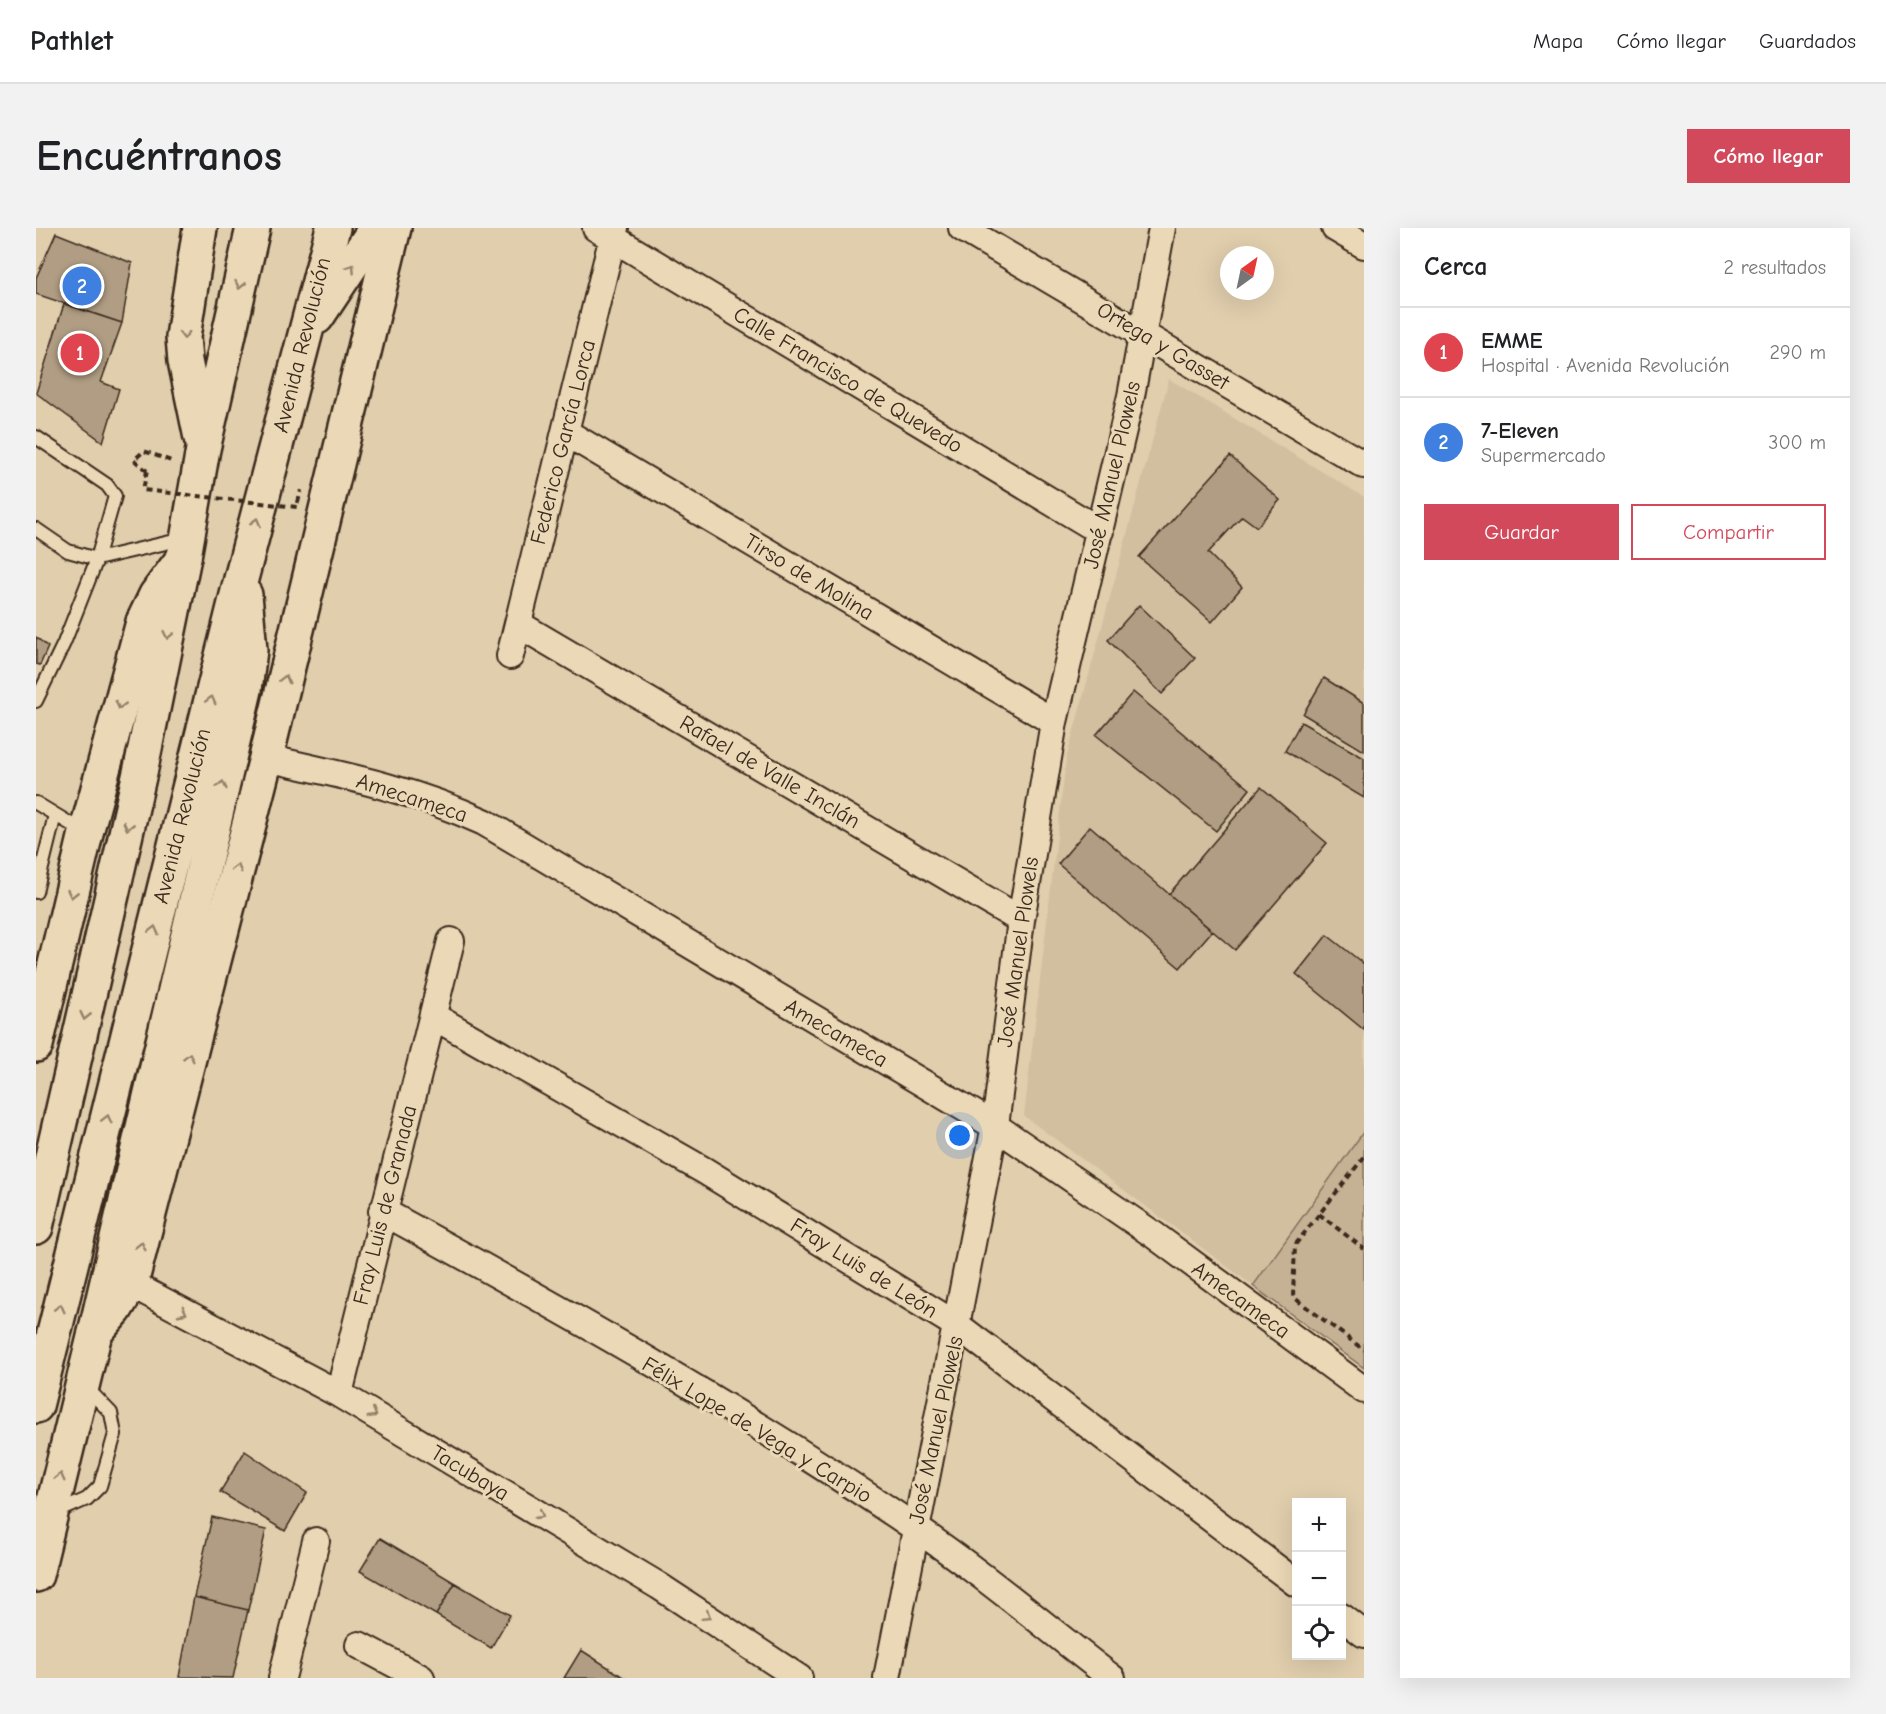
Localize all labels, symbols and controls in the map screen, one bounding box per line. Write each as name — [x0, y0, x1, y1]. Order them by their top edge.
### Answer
text: Pathlet — [30, 25, 113, 57]
text: Mapa — [1533, 29, 1583, 53]
text: Cómo llegar — [1616, 29, 1726, 53]
text: Guardados — [1759, 29, 1856, 53]
button: Cómo llegar — [1687, 129, 1850, 183]
text: Encuéntranos — [36, 132, 282, 181]
north arrow — [1220, 246, 1274, 300]
text: Cerca — [1424, 252, 1488, 282]
street label: Avenida Revolución — [268, 255, 336, 435]
text: 2 resultados — [1724, 256, 1826, 279]
pin: 2 — [62, 264, 102, 308]
one-way arrow — [344, 264, 355, 275]
one-way arrow — [235, 280, 248, 290]
street label: Ortega y Gasset — [1092, 296, 1234, 396]
street label: Calle Francisco de Quevedo — [729, 301, 967, 459]
text: EMME — [1481, 328, 1543, 354]
pin: 1 — [60, 330, 99, 376]
one-way arrow — [178, 331, 190, 340]
street label: Federico García Lorca — [525, 337, 601, 547]
text: 1 — [1440, 341, 1447, 364]
text: 290 m — [1770, 341, 1826, 364]
text: Hospital · Avenida Revolución — [1481, 354, 1730, 377]
street label: José Manuel Plowels — [1078, 379, 1146, 571]
text: 7-Eleven — [1481, 418, 1559, 444]
text: 2 — [1439, 431, 1448, 454]
text: 300 m — [1768, 431, 1826, 454]
text: Supermercado — [1481, 444, 1606, 467]
button: Guardar — [1424, 504, 1619, 560]
button: Compartir — [1631, 504, 1826, 560]
one-way arrow — [249, 517, 262, 527]
street label: Tirso de Molina — [739, 528, 879, 626]
one-way arrow — [162, 629, 175, 639]
one-way arrow — [277, 674, 290, 684]
one-way arrow — [204, 695, 217, 705]
one-way arrow — [115, 699, 127, 710]
street label: Rafael de Valle Inclán — [675, 710, 865, 834]
street label: Avenida Revolución — [148, 726, 216, 906]
street label: Amecameca — [353, 768, 471, 828]
one-way arrow — [215, 780, 228, 790]
one-way arrow — [122, 820, 135, 830]
street label: José Manuel Plowels — [992, 855, 1044, 1049]
one-way arrow — [230, 863, 243, 873]
one-way arrow — [66, 889, 79, 899]
one-way arrow — [147, 925, 160, 935]
street label: Amecameca — [780, 993, 892, 1073]
one-way arrow — [79, 1010, 92, 1020]
one-way arrow — [182, 1052, 195, 1062]
street label: Fray Luis de Granada — [348, 1102, 422, 1308]
one-way arrow — [100, 1114, 113, 1124]
your location — [945, 1121, 974, 1150]
street label: Fray Luis de León — [786, 1212, 942, 1324]
one-way arrow — [133, 1241, 146, 1251]
street label: Amecameca — [1187, 1256, 1295, 1344]
one-way arrow — [53, 1303, 66, 1313]
one-way arrow — [176, 1305, 187, 1316]
street label: José Manuel Plowels — [903, 1334, 969, 1526]
street label: Félix Lope de Vega y Carpio — [637, 1351, 877, 1509]
one-way arrow — [367, 1407, 377, 1419]
street label: Tacubaya — [426, 1440, 514, 1506]
one-way arrow — [53, 1473, 66, 1483]
map controls — [1292, 1498, 1346, 1660]
button: + — [1292, 1498, 1346, 1552]
one-way arrow — [534, 1508, 544, 1519]
button: − — [1292, 1552, 1346, 1606]
button: locate — [1292, 1606, 1346, 1660]
one-way arrow — [700, 1608, 711, 1619]

